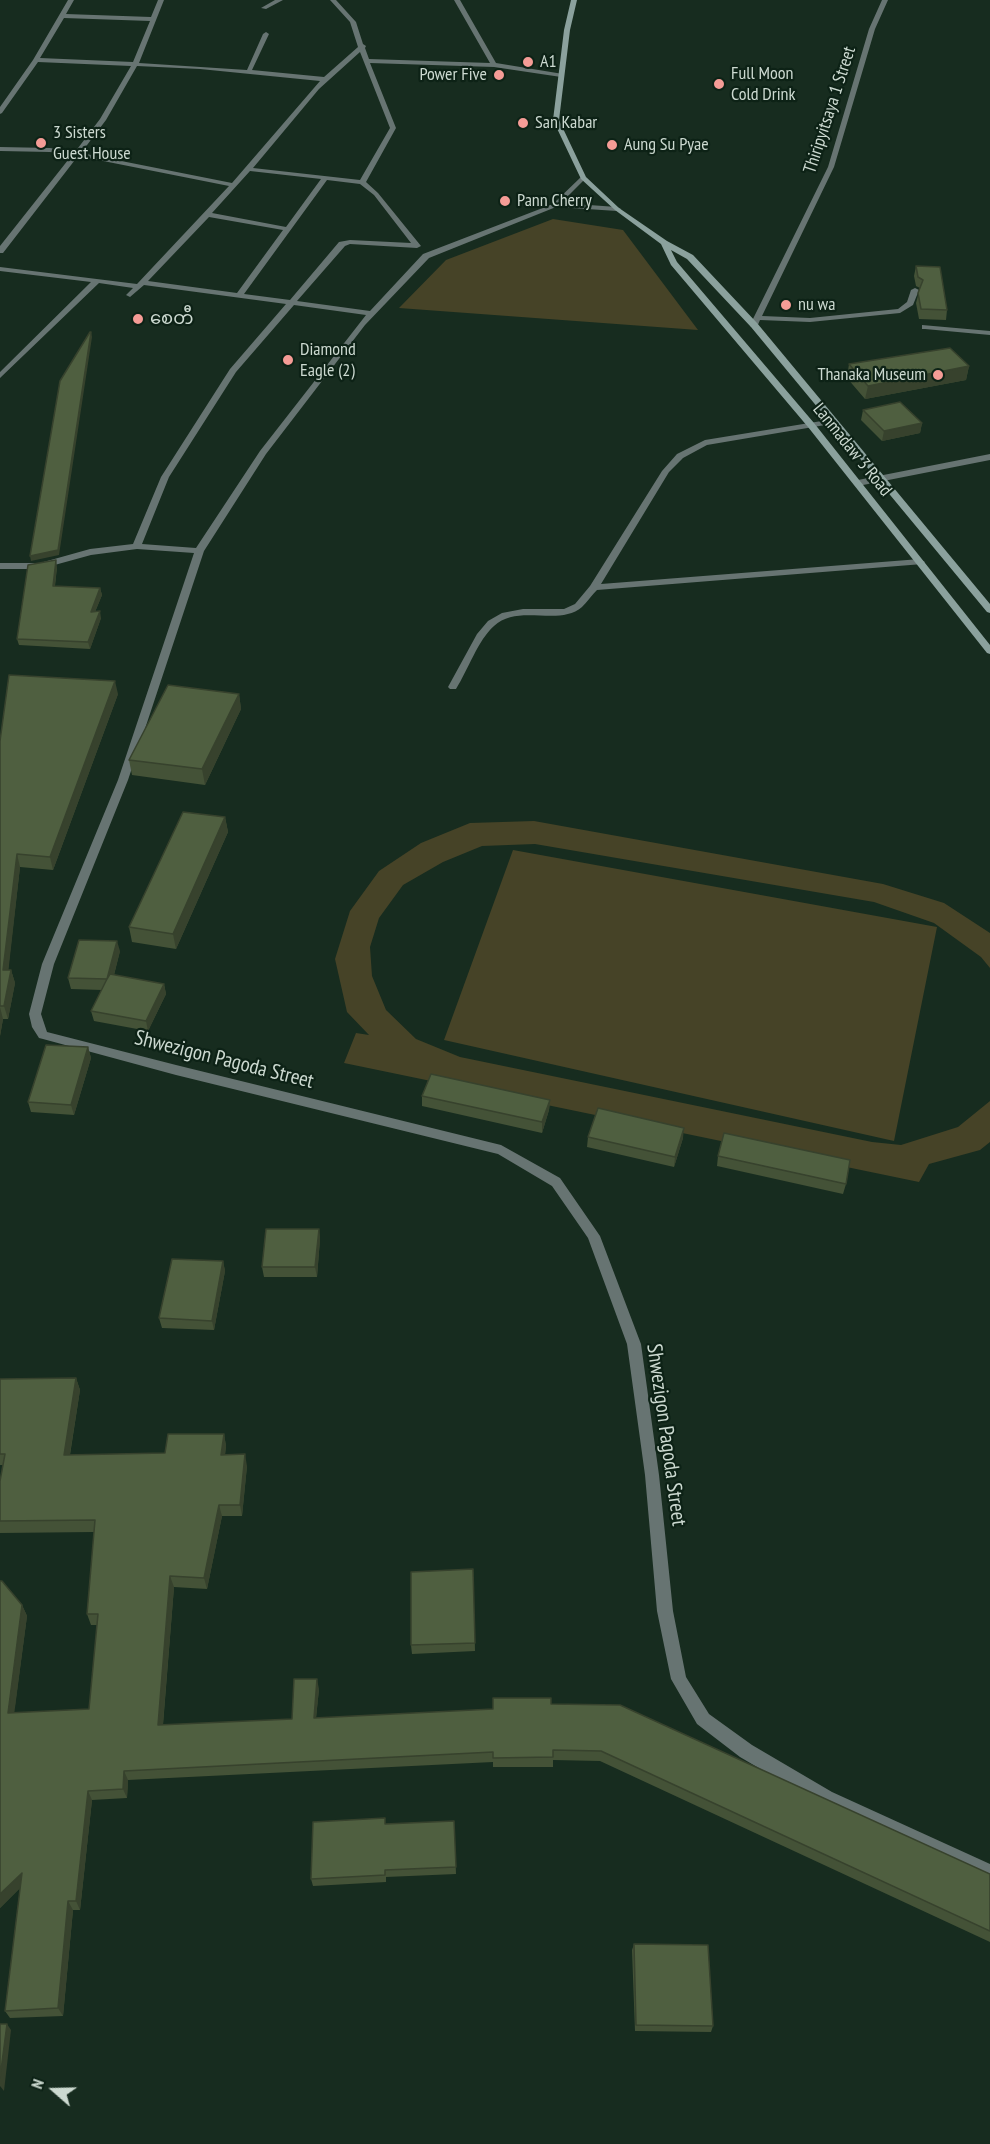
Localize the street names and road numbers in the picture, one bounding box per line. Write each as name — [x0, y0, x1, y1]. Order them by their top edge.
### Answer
street label: Thiripyitsaya 1 Street — [799, 44, 861, 176]
street label: Lanmadaw 3 Road — [808, 399, 896, 501]
street label: Shwezigon Pagoda Street — [132, 1026, 316, 1094]
street label: Shwezigon Pagoda Street — [641, 1342, 691, 1528]

